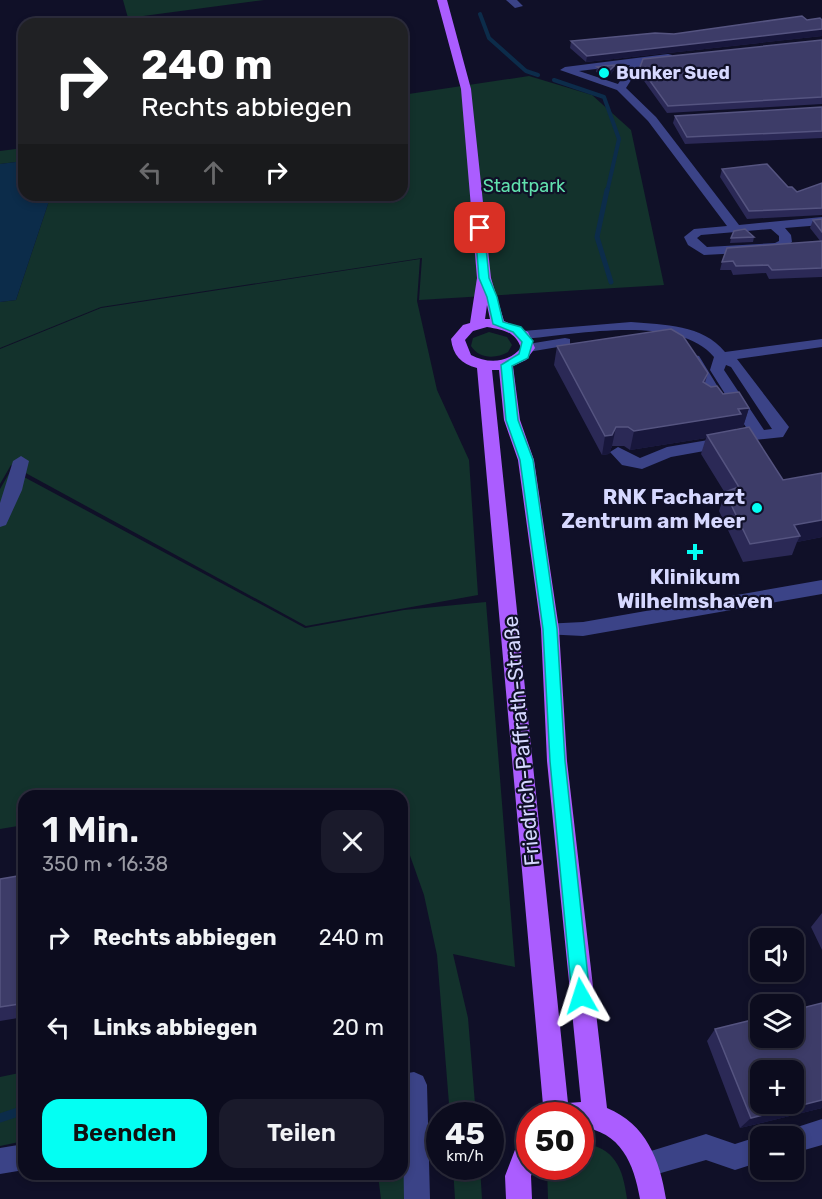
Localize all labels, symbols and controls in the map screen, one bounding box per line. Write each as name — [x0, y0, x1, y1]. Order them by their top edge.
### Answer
text: 240 m — [141, 40, 273, 90]
icon: right — [42, 42, 120, 120]
place label: Bunker Sued — [616, 62, 730, 84]
marker: Bunker Sued — [597, 66, 611, 80]
text: Rechts abbiegen — [141, 91, 352, 123]
icon: left — [134, 156, 167, 189]
icon: ahead — [197, 156, 230, 189]
icon: right — [260, 156, 293, 189]
park label: Stadtpark — [483, 175, 566, 197]
pin — [454, 202, 505, 253]
icon: arrive — [463, 211, 496, 244]
place label: RNK Facharzt Zentrum am Meer — [561, 484, 745, 533]
marker: RNK Facharzt Zentrum am Meer — [750, 501, 764, 515]
marker: Klinikum Wilhelmshaven — [686, 543, 704, 561]
place label: Klinikum Wilhelmshaven — [617, 564, 773, 613]
street label: Friedrich-Paffrath-Straße — [498, 615, 544, 867]
text: 1 Min. — [42, 808, 139, 851]
button: close — [321, 810, 384, 873]
text: 350 m · 16:38 — [42, 852, 168, 876]
icon: right — [42, 921, 75, 954]
text: Rechts abbiegen — [93, 924, 277, 951]
text: 240 m — [319, 924, 384, 951]
map controls — [750, 928, 804, 1180]
button: sound — [750, 928, 804, 982]
position arrow — [549, 964, 613, 1028]
button: layers — [750, 994, 804, 1048]
icon: left — [42, 1011, 75, 1044]
text: Links abbiegen — [93, 1014, 257, 1041]
text: 20 m — [332, 1014, 384, 1041]
button: + — [750, 1060, 804, 1114]
button: Beenden — [42, 1099, 207, 1168]
button: Teilen — [219, 1099, 384, 1168]
speed limit sign: 50 — [516, 1102, 594, 1180]
text: 45 — [445, 1116, 485, 1152]
button: − — [750, 1126, 804, 1180]
text: km/h — [446, 1147, 484, 1165]

